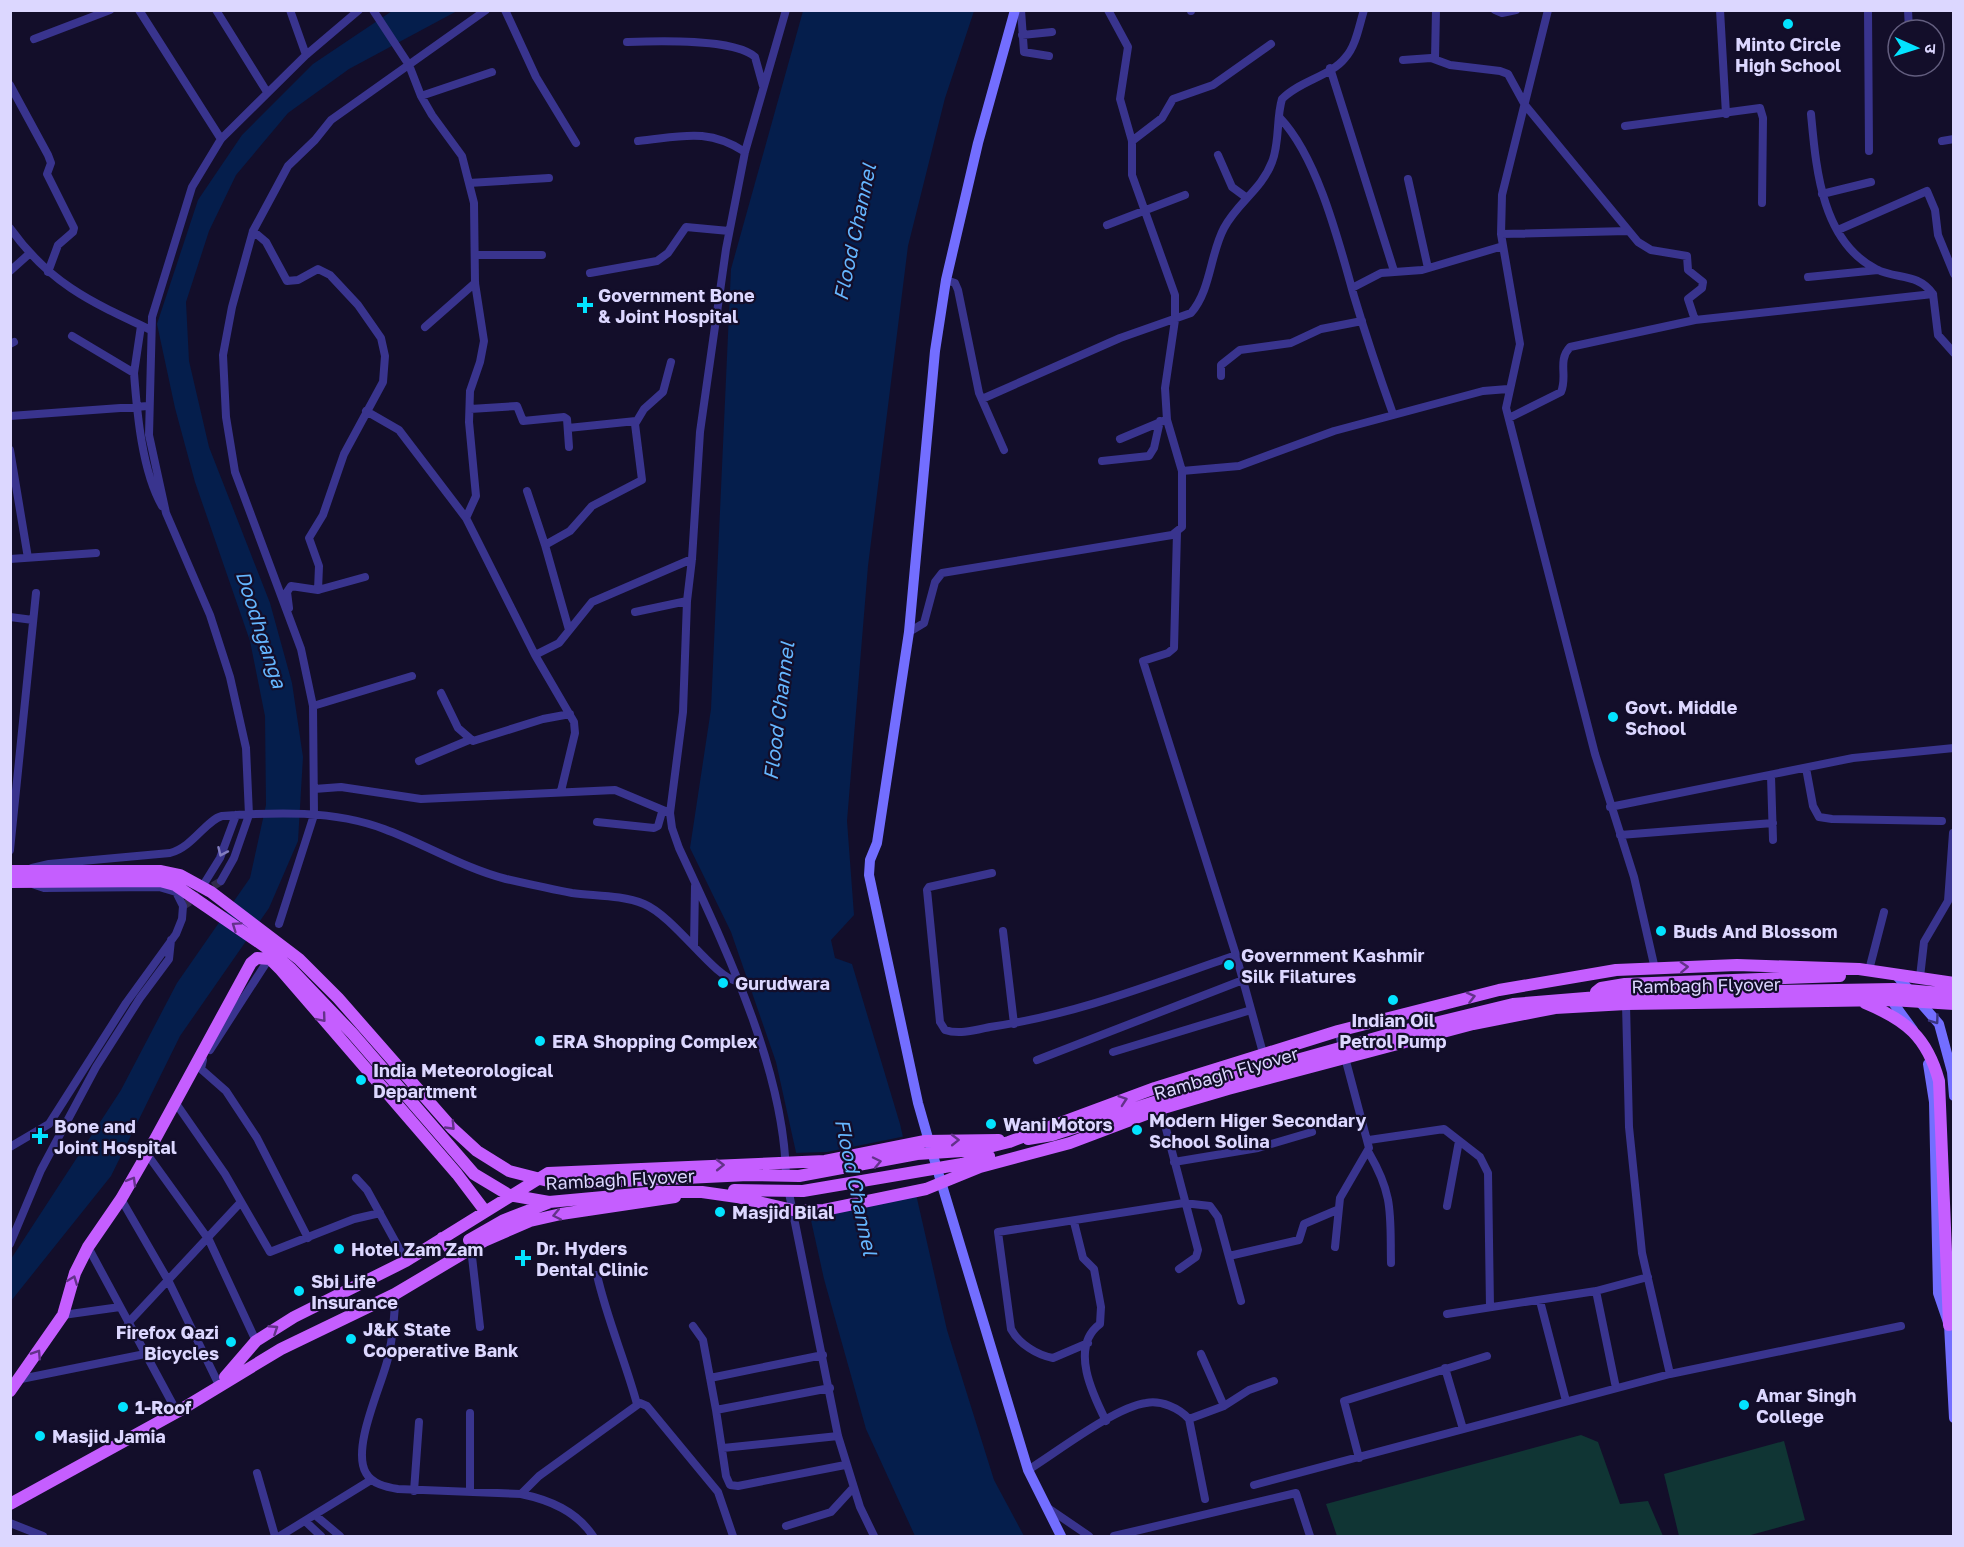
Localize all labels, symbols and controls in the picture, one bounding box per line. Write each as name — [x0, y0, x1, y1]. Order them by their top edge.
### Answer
marker: Minto Circle High School — [1781, 17, 1795, 31]
north arrow — [1886, 18, 1946, 78]
place label: Minto Circle High School — [1735, 33, 1841, 76]
text: उ — [1921, 44, 1941, 55]
water label: Flood Channel — [828, 161, 880, 303]
place label: Government Bone & Joint Hospital — [598, 284, 755, 327]
marker: Government Bone & Joint Hospital — [576, 296, 594, 314]
water label: Doodhganga — [231, 567, 292, 692]
water label: Flood Channel — [758, 640, 798, 782]
place label: Govt. Middle School — [1625, 696, 1738, 739]
marker: Govt. Middle School — [1606, 710, 1620, 724]
one-way arrow — [217, 846, 229, 857]
place label: Buds And Blossom — [1673, 920, 1837, 942]
one-way arrow — [232, 922, 243, 933]
marker: Buds And Blossom — [1654, 924, 1668, 938]
place label: Government Kashmir Silk Filatures — [1241, 944, 1425, 987]
marker: Government Kashmir Silk Filatures — [1222, 958, 1236, 972]
one-way arrow — [1680, 961, 1689, 974]
place label: Gurudwara — [735, 972, 830, 994]
street label: Rambagh Flyover — [1631, 973, 1781, 997]
marker: Gurudwara — [716, 976, 730, 990]
one-way arrow — [1465, 992, 1476, 1004]
marker: Indian Oil Petrol Pump — [1386, 993, 1400, 1007]
place label: Indian Oil Petrol Pump — [1339, 1009, 1447, 1052]
one-way arrow — [315, 1011, 326, 1022]
one-way arrow — [1928, 1014, 1939, 1025]
place label: ERA Shopping Complex — [552, 1030, 758, 1052]
marker: ERA Shopping Complex — [533, 1034, 547, 1048]
street label: Rambagh Flyover — [1151, 1042, 1301, 1104]
place label: India Meteorological Department — [373, 1059, 553, 1102]
marker: India Meteorological Department — [354, 1073, 368, 1087]
one-way arrow — [1117, 1094, 1128, 1107]
place label: Modern Higer Secondary School Solina — [1149, 1109, 1366, 1152]
place label: Wani Motors — [1003, 1113, 1113, 1135]
place label: Bone and Joint Hospital — [54, 1115, 177, 1158]
water label: Flood Channel — [831, 1116, 883, 1258]
marker: Wani Motors — [984, 1117, 998, 1131]
one-way arrow — [444, 1120, 455, 1130]
marker: Modern Higer Secondary School Solina — [1130, 1123, 1144, 1137]
marker: Bone and Joint Hospital — [31, 1127, 49, 1145]
one-way arrow — [951, 1134, 960, 1147]
one-way arrow — [872, 1156, 882, 1169]
one-way arrow — [716, 1158, 725, 1171]
street label: Rambagh Flyover — [545, 1164, 695, 1194]
one-way arrow — [124, 1177, 136, 1187]
place label: Masjid Bilal — [732, 1201, 834, 1223]
marker: Masjid Bilal — [713, 1205, 727, 1219]
one-way arrow — [553, 1208, 563, 1221]
place label: Dr. Hyders Dental Clinic — [536, 1237, 648, 1280]
place label: Hotel Zam Zam — [351, 1238, 483, 1260]
marker: Hotel Zam Zam — [332, 1242, 346, 1256]
marker: Dr. Hyders Dental Clinic — [514, 1249, 532, 1267]
place label: Sbi Life Insurance — [311, 1270, 398, 1313]
one-way arrow — [65, 1275, 78, 1286]
marker: Sbi Life Insurance — [292, 1284, 306, 1298]
place label: J&K State Cooperative Bank — [363, 1318, 519, 1361]
place label: Firefox Qazi Bicycles — [116, 1321, 219, 1364]
one-way arrow — [268, 1326, 279, 1337]
marker: J&K State Cooperative Bank — [344, 1332, 358, 1346]
marker: Firefox Qazi Bicycles — [224, 1335, 238, 1349]
one-way arrow — [30, 1349, 41, 1360]
place label: Amar Singh College — [1756, 1384, 1856, 1427]
place label: 1-Roof — [135, 1396, 192, 1418]
marker: Amar Singh College — [1737, 1398, 1751, 1412]
marker: 1-Roof — [116, 1400, 130, 1414]
place label: Masjid Jamia — [52, 1425, 166, 1447]
marker: Masjid Jamia — [33, 1429, 47, 1443]

